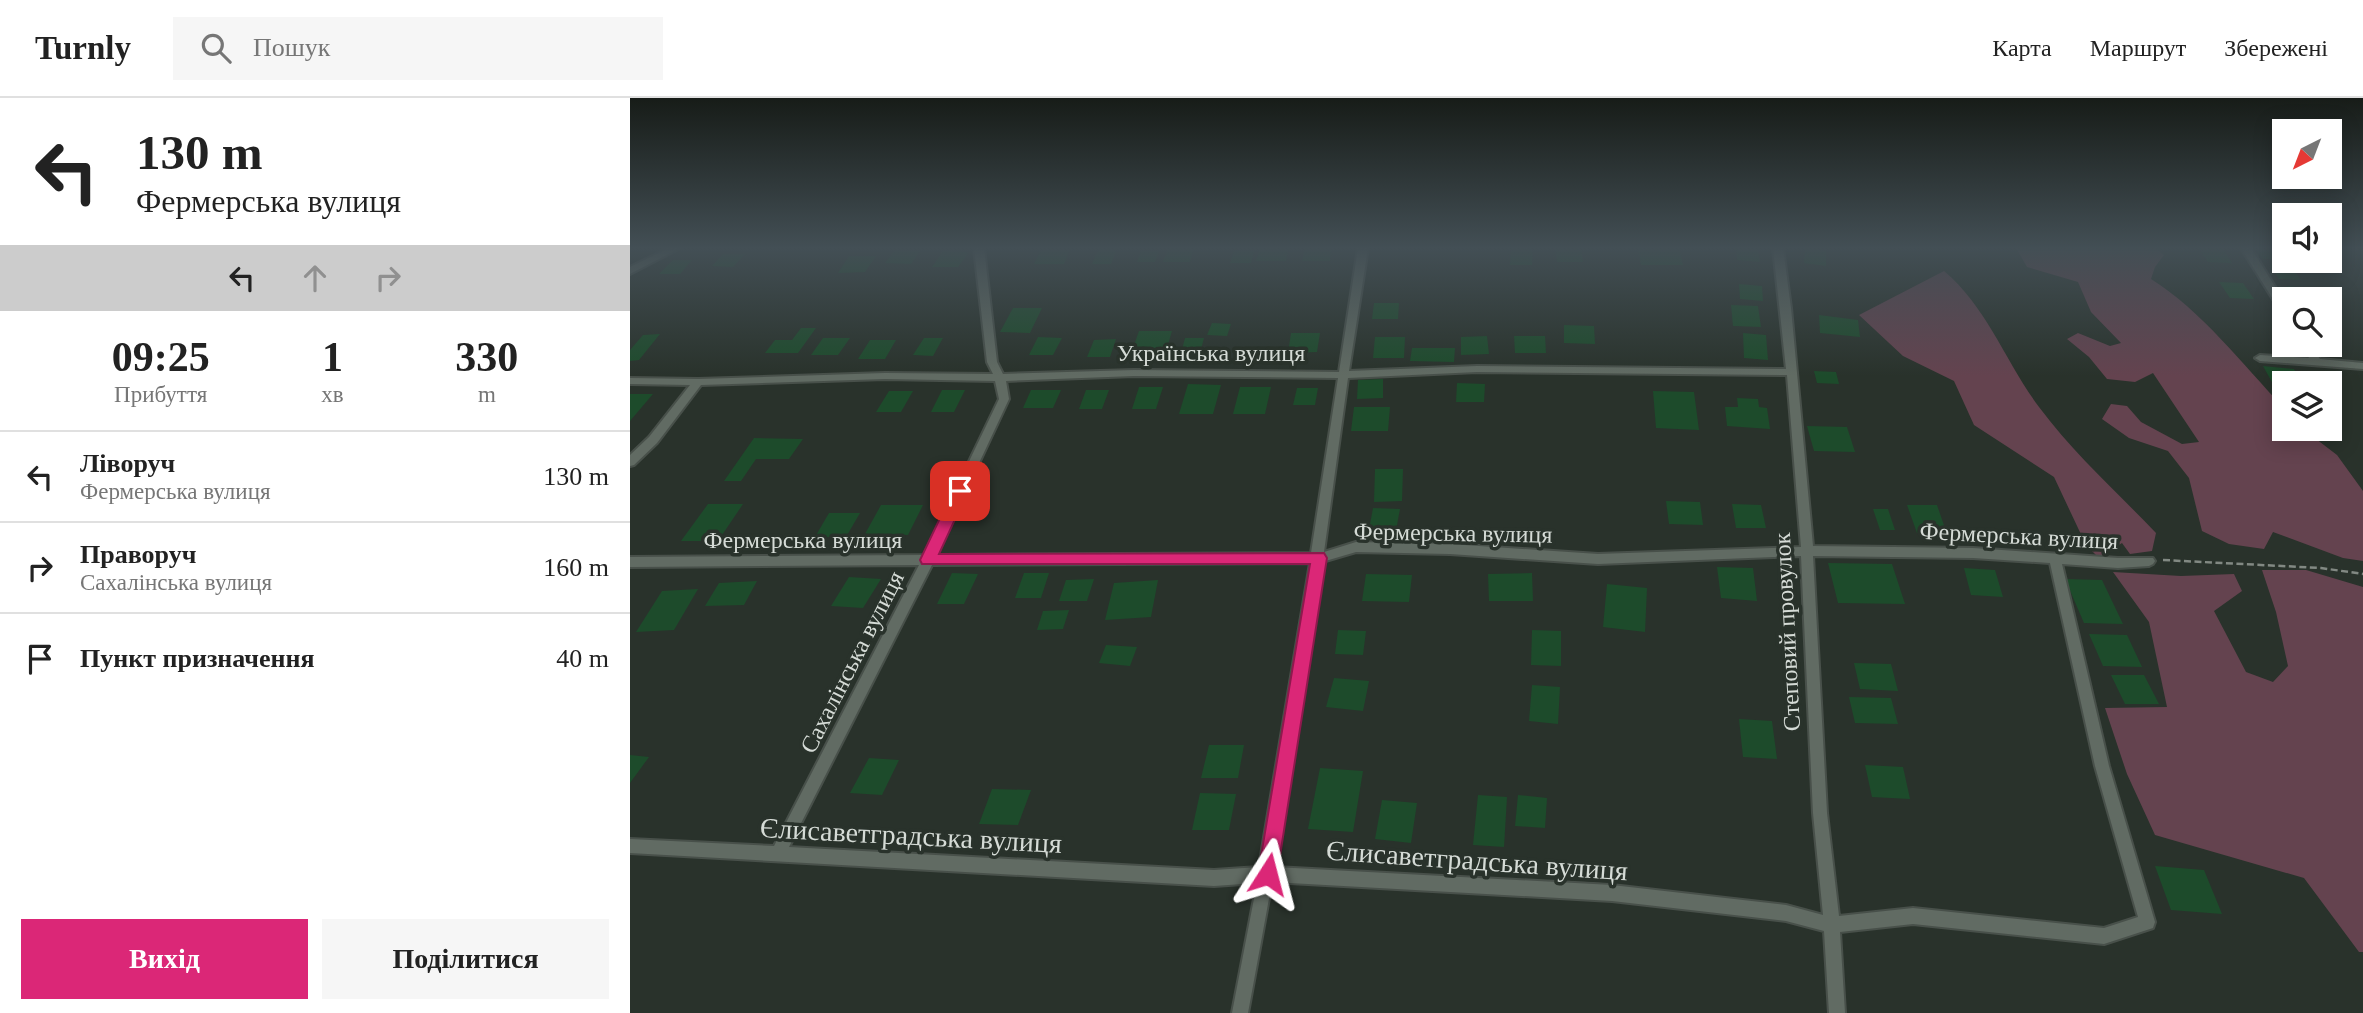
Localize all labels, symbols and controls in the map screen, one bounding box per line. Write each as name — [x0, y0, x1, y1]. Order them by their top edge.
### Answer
search box — [173, 17, 663, 80]
icon: search — [197, 29, 235, 67]
text: Turnly — [35, 30, 131, 66]
text: Пошук — [253, 33, 330, 62]
text: Карта — [1992, 35, 2052, 61]
text: Маршрут — [2090, 35, 2186, 61]
text: Збережені — [2224, 35, 2328, 61]
north arrow — [2272, 119, 2342, 189]
map controls — [2272, 119, 2342, 441]
text: 130 m — [136, 125, 263, 180]
icon: left — [21, 126, 112, 217]
text: Фермерська вулиця — [136, 183, 401, 219]
button: sound — [2272, 203, 2342, 273]
icon: left — [223, 259, 261, 297]
icon: ahead — [296, 259, 334, 297]
icon: right — [369, 259, 407, 297]
button: search — [2272, 287, 2342, 357]
text: 09:25 — [112, 334, 210, 380]
text: 1 — [322, 334, 343, 380]
text: 330 — [455, 334, 518, 380]
street label: Українська вулиця — [1117, 340, 1305, 366]
button: layers — [2272, 371, 2342, 441]
text: Прибуття — [114, 382, 207, 407]
text: хв — [321, 382, 344, 407]
text: m — [478, 382, 496, 407]
text: Ліворуч — [80, 449, 175, 478]
icon: left — [21, 458, 59, 496]
pin — [930, 461, 990, 521]
text: 130 m — [543, 462, 609, 491]
icon: arrive — [941, 472, 979, 510]
text: Фермерська вулиця — [80, 479, 271, 504]
street label: Фермерська вулиця — [1353, 518, 1553, 548]
street label: Фермерська вулиця — [1919, 518, 2119, 554]
street label: Фермерська вулиця — [704, 527, 902, 553]
street label: Степовий провулок — [1769, 532, 1805, 732]
text: Праворуч — [80, 540, 196, 569]
icon: right — [21, 549, 59, 587]
text: 160 m — [543, 553, 609, 582]
street label: Сахалінська вулиця — [795, 567, 909, 757]
text: Сахалінська вулиця — [80, 570, 272, 595]
icon: arrive — [21, 640, 59, 678]
text: Пункт призначення — [80, 644, 315, 673]
text: 40 m — [556, 644, 609, 673]
street label: Єлисаветградська вулиця — [759, 812, 1063, 859]
street label: Єлисаветградська вулиця — [1325, 834, 1629, 887]
position arrow — [1231, 837, 1305, 911]
button: Вихід — [21, 919, 308, 999]
button: Поділитися — [322, 919, 609, 999]

